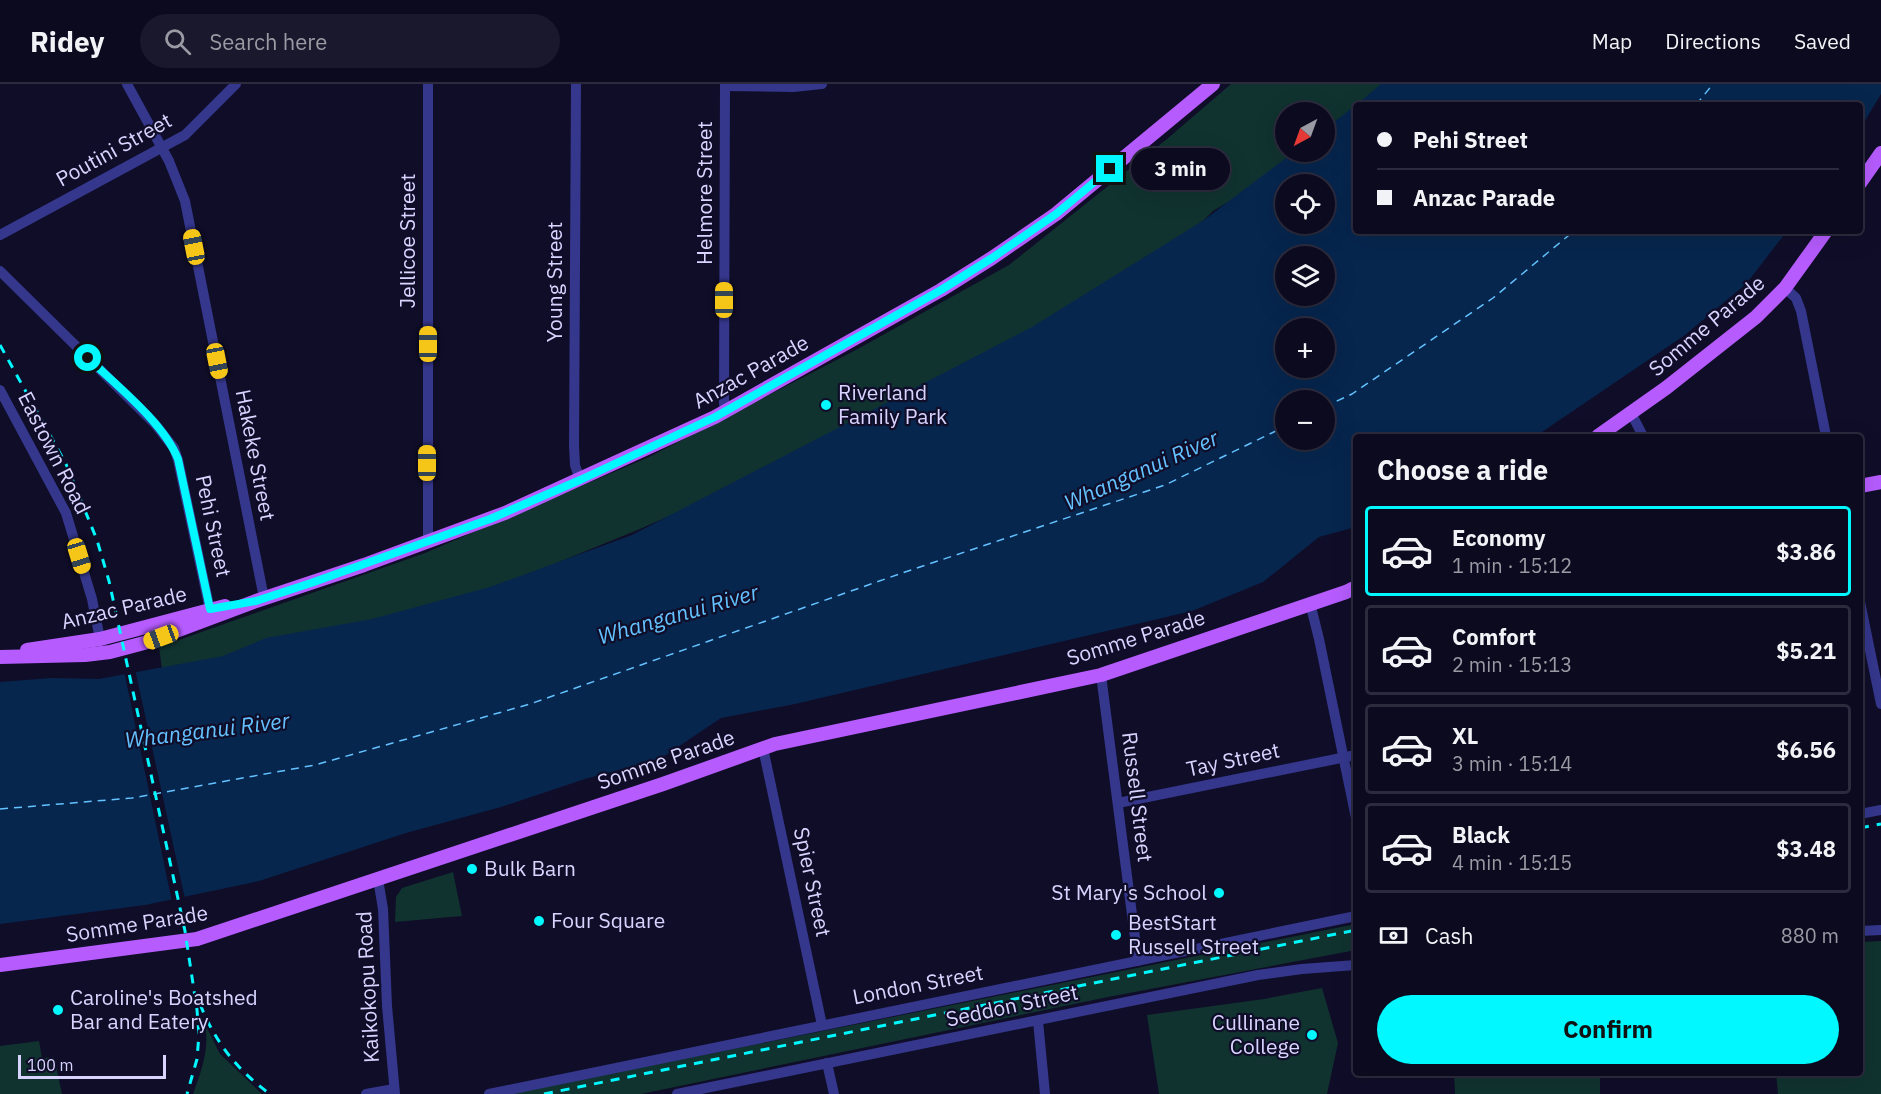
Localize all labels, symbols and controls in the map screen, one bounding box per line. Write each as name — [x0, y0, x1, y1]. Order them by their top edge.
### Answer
search box — [140, 14, 560, 68]
text: Ridey — [30, 23, 104, 60]
icon: search — [161, 25, 194, 58]
text: Search here — [209, 27, 327, 56]
text: Map — [1592, 27, 1632, 55]
text: Directions — [1665, 27, 1761, 55]
text: Saved — [1794, 27, 1851, 55]
north arrow — [1275, 102, 1335, 162]
map controls — [1275, 102, 1335, 450]
street label: Poutini Street — [51, 106, 176, 192]
street label: Helmore Street — [690, 121, 718, 265]
text: Pehi Street — [1413, 125, 1528, 154]
callout: 3 min — [1131, 148, 1230, 190]
route end — [1096, 155, 1123, 182]
text: 3 min — [1154, 155, 1207, 182]
street label: Jellicoe Street — [393, 173, 421, 309]
button: locate — [1275, 174, 1335, 234]
text: Anzac Parade — [1413, 183, 1555, 212]
street label: Young Street — [540, 222, 568, 342]
car — [182, 228, 206, 266]
button: layers — [1275, 246, 1335, 306]
street label: Somme Parade — [1642, 268, 1770, 382]
car — [715, 282, 733, 318]
button: + — [1275, 318, 1335, 378]
car — [419, 326, 437, 362]
street label: Anzac Parade — [688, 328, 813, 414]
car — [205, 342, 229, 380]
route start — [74, 344, 101, 371]
place label: Riverland Family Park — [838, 378, 947, 430]
street label: Eastown Road — [12, 387, 98, 519]
street label: Hakeke Street — [230, 387, 282, 523]
button: − — [1275, 390, 1335, 450]
marker: Riverland Family Park — [819, 398, 833, 412]
water label: Whanganui River — [1059, 422, 1223, 516]
car — [418, 445, 436, 481]
text: Choose a ride — [1377, 452, 1548, 487]
street label: Pehi Street — [190, 472, 238, 579]
text: Economy — [1452, 523, 1546, 552]
icon: car — [1380, 524, 1434, 578]
car — [65, 536, 93, 576]
text: $3.86 — [1776, 537, 1836, 566]
text: 1 min · 15:12 — [1452, 552, 1572, 579]
water label: Whanganui River — [594, 576, 762, 650]
street label: Anzac Parade — [58, 579, 189, 635]
street label: Somme Parade — [1063, 603, 1208, 671]
car — [141, 622, 181, 652]
text: Comfort — [1452, 622, 1536, 651]
icon: car — [1380, 623, 1434, 677]
text: $5.21 — [1776, 636, 1836, 665]
text: 2 min · 15:13 — [1452, 651, 1572, 678]
water label: Whanganui River — [123, 705, 292, 754]
text: XL — [1452, 721, 1478, 750]
street label: Somme Parade — [593, 722, 738, 796]
icon: car — [1380, 722, 1434, 776]
street label: Russell Street — [1116, 730, 1160, 864]
street label: Tay Street — [1184, 735, 1282, 783]
text: $6.56 — [1776, 735, 1836, 764]
text: 3 min · 15:14 — [1452, 750, 1572, 777]
text: Black — [1452, 820, 1510, 849]
icon: car — [1380, 821, 1434, 875]
street label: Spier Street — [788, 824, 838, 939]
text: $3.48 — [1776, 834, 1836, 863]
text: 4 min · 15:15 — [1452, 849, 1572, 876]
place label: Bulk Barn — [484, 854, 576, 882]
marker: Bulk Barn — [465, 862, 479, 876]
place label: St Mary's School — [1051, 878, 1207, 906]
marker: St Mary's School — [1212, 886, 1226, 900]
street label: Somme Parade — [64, 898, 210, 948]
place label: Four Square — [551, 906, 665, 934]
place label: BestStart Russell Street — [1128, 908, 1259, 960]
street label: Kaikokopu Road — [349, 911, 385, 1064]
marker: Four Square — [532, 914, 546, 928]
icon: cash — [1377, 919, 1410, 952]
text: Cash — [1425, 921, 1474, 950]
text: 880 m — [1781, 922, 1839, 949]
marker: BestStart Russell Street — [1109, 928, 1123, 942]
street label: London Street — [850, 958, 985, 1010]
street label: Seddon Street — [943, 977, 1080, 1033]
place label: Caroline's Boatshed Bar and Eatery — [70, 983, 258, 1035]
button: Confirm — [1377, 995, 1839, 1064]
marker: Caroline's Boatshed Bar and Eatery — [51, 1003, 65, 1017]
place label: Cullinane College — [1212, 1008, 1300, 1060]
marker: Cullinane College — [1305, 1028, 1319, 1042]
scale bar — [18, 1052, 166, 1080]
text: 100 m — [27, 1055, 74, 1075]

